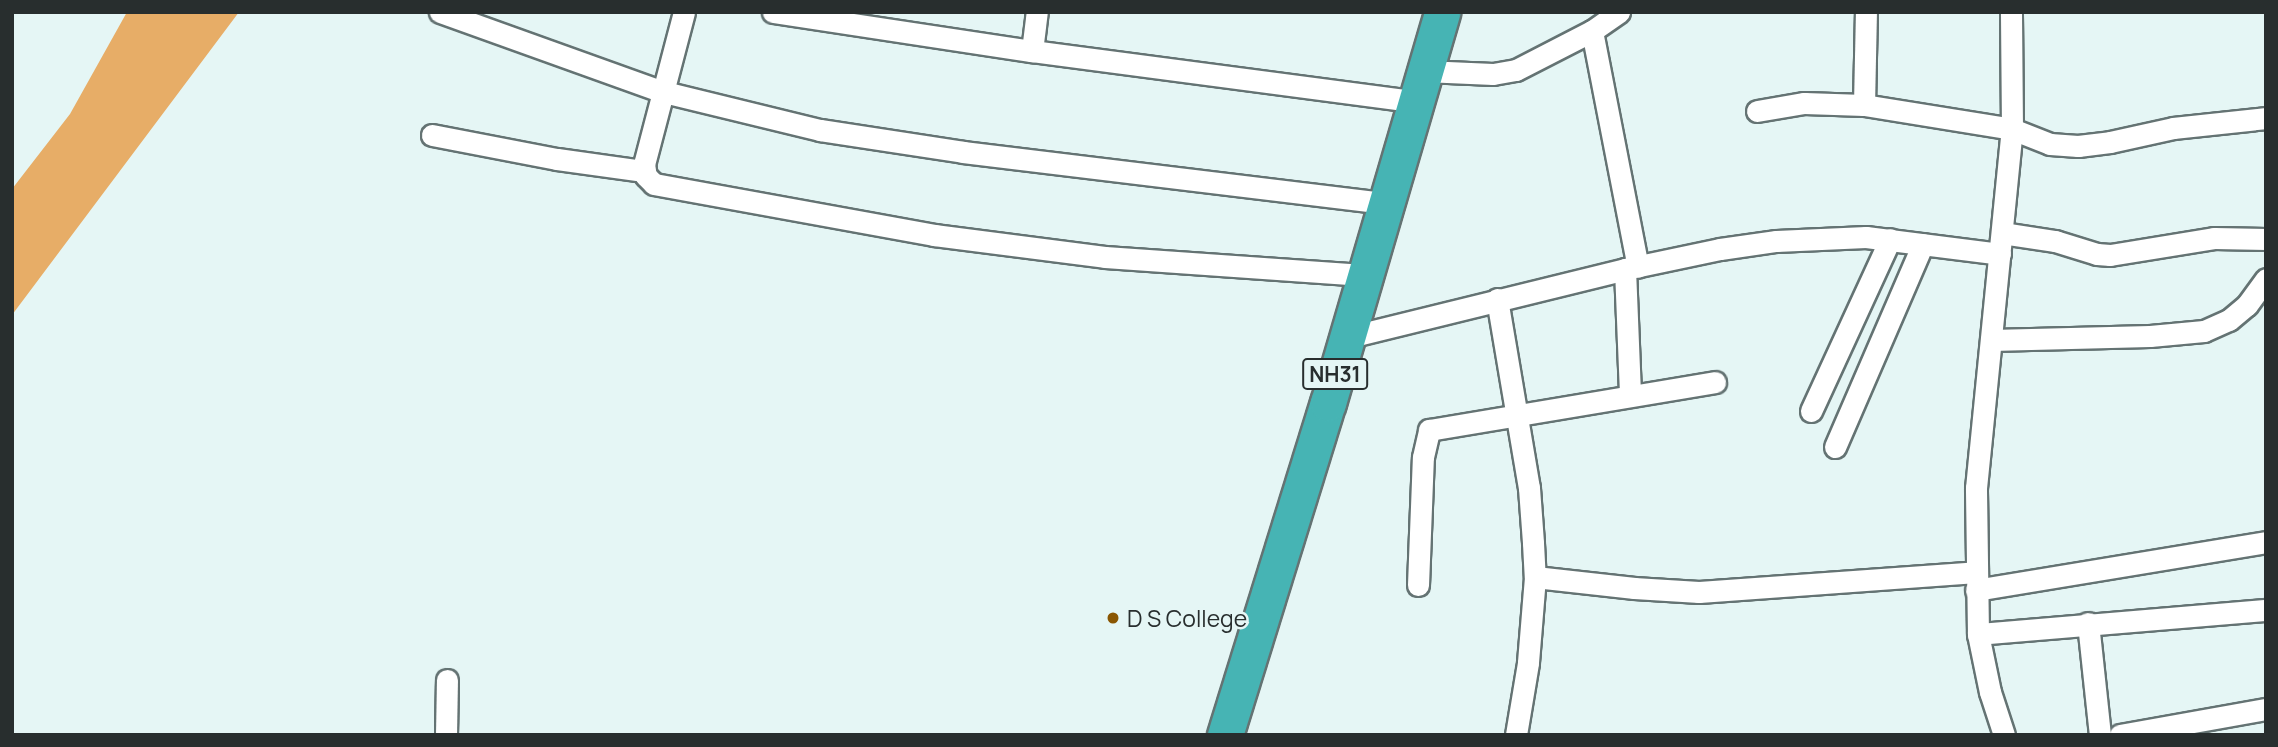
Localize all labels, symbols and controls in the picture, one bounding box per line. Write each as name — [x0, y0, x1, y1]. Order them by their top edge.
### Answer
road number: NH31 — [1302, 356, 1368, 392]
place label: D S College — [1127, 604, 1247, 632]
marker: D S College — [1105, 610, 1121, 626]

